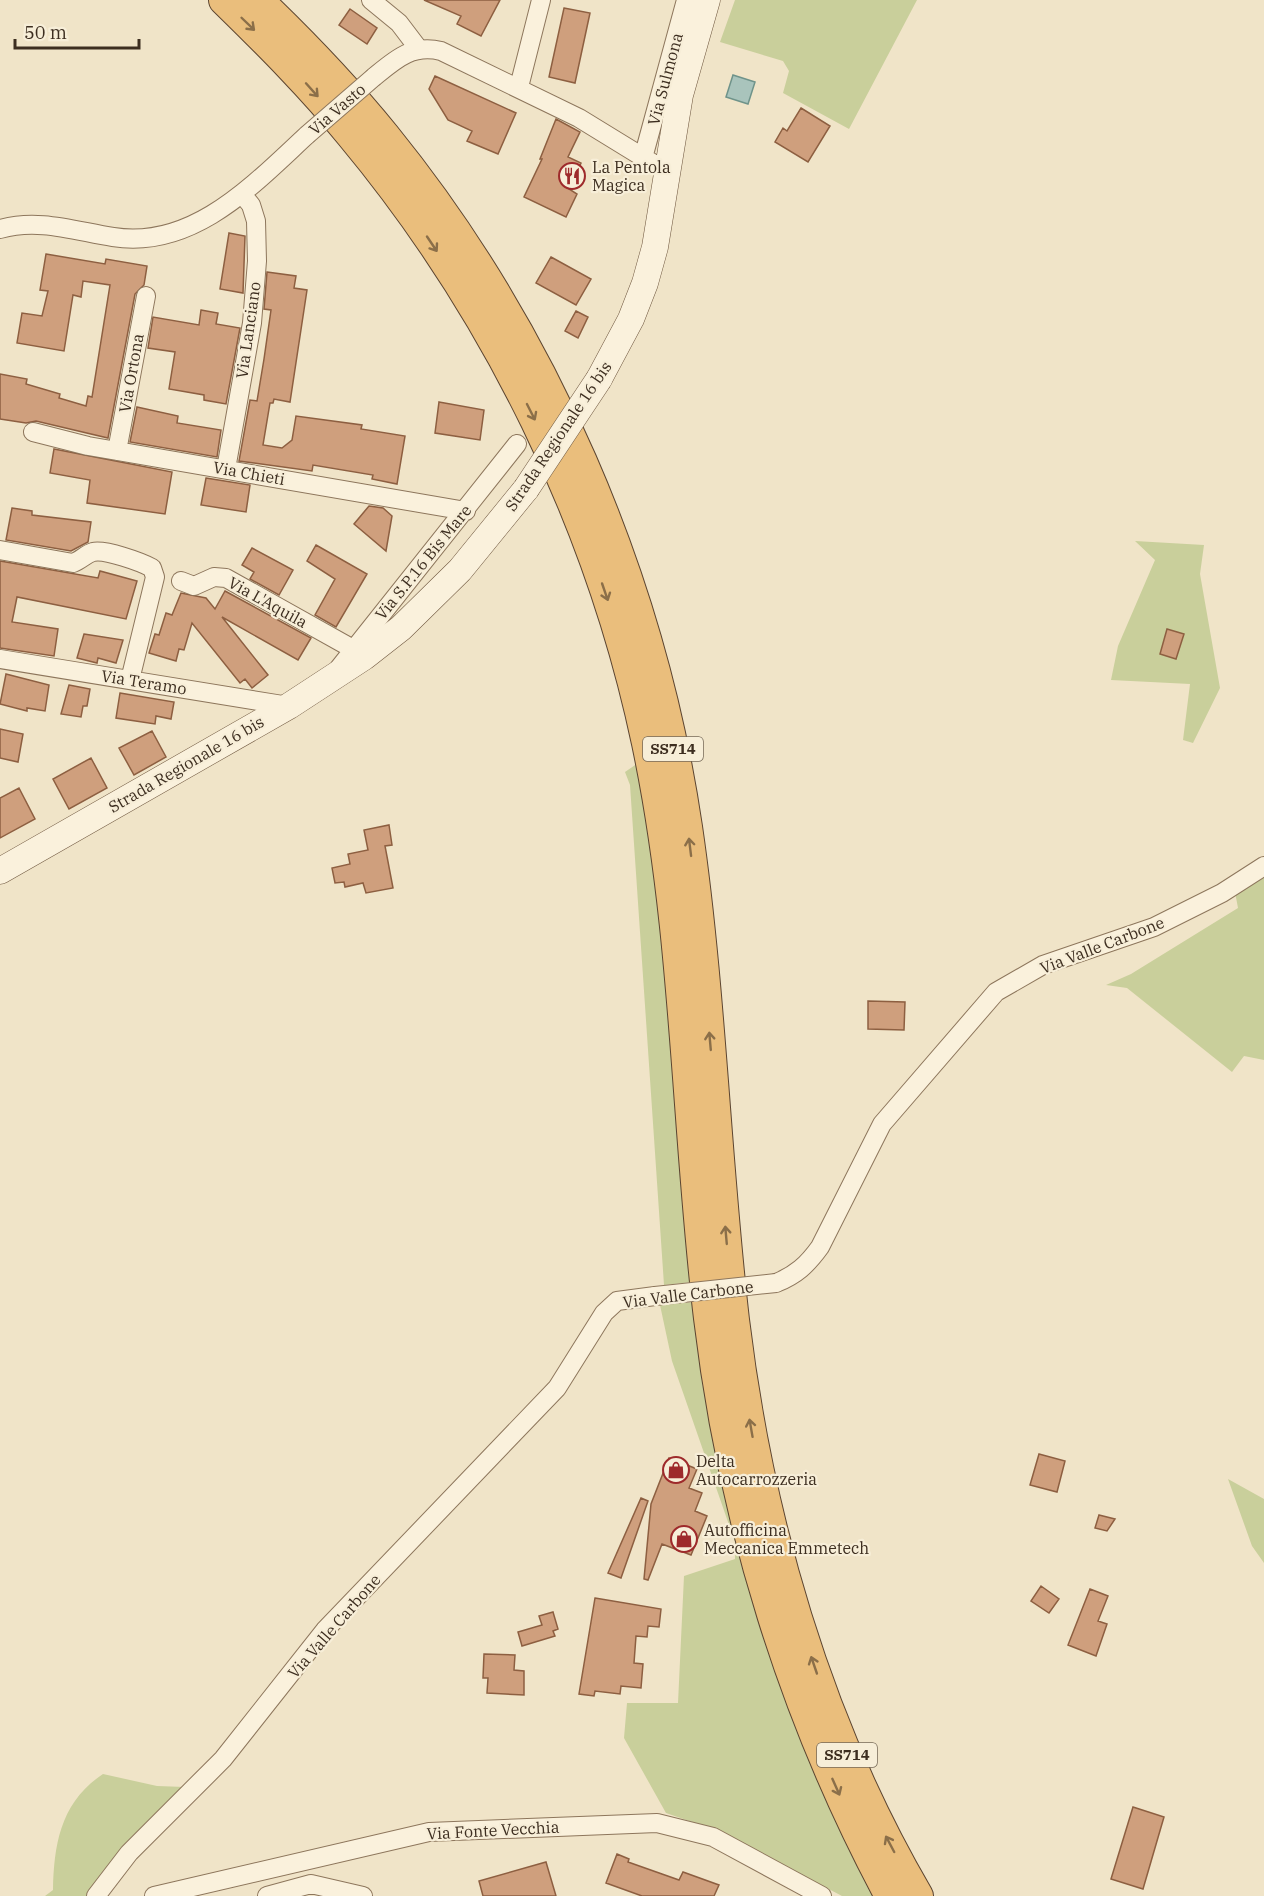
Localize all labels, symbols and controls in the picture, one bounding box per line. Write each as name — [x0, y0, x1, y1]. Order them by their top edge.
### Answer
scale bar — [15, 12, 140, 50]
one-way arrow — [240, 16, 255, 31]
text: 50 m — [24, 21, 67, 44]
street label: Via Sulmona — [643, 30, 687, 128]
street label: Via Vasto — [305, 79, 369, 139]
one-way arrow — [305, 82, 319, 97]
place label: La Pentola Magica — [592, 157, 671, 195]
restaurant icon: La Pentola Magica — [557, 161, 587, 191]
one-way arrow — [426, 235, 438, 251]
street label: Via Lanciano — [231, 280, 265, 380]
street label: Via Ortona — [114, 332, 148, 414]
street label: Strada Regionale 16 bis — [500, 357, 616, 515]
one-way arrow — [525, 402, 537, 420]
street label: Via Chieti — [212, 457, 286, 489]
street label: Via S.P.16 Bis Mare — [370, 500, 476, 624]
street label: Via L'Aquila — [225, 572, 311, 632]
one-way arrow — [600, 582, 611, 601]
street label: Via Teramo — [100, 665, 188, 699]
street label: Strada Regionale 16 bis — [105, 711, 267, 817]
road number: SS714 — [643, 737, 703, 761]
one-way arrow — [684, 837, 695, 857]
street label: Via Valle Carbone — [1037, 912, 1167, 978]
one-way arrow — [704, 1031, 715, 1051]
one-way arrow — [720, 1226, 731, 1246]
street label: Via Valle Carbone — [621, 1276, 755, 1312]
one-way arrow — [745, 1419, 756, 1439]
place label: Delta Autocarrozzeria — [696, 1451, 817, 1489]
shop icon: Delta Autocarrozzeria — [661, 1455, 691, 1485]
place label: Autofficina Meccanica Emmetech — [704, 1520, 869, 1558]
shop icon: Autofficina Meccanica Emmetech — [669, 1524, 699, 1554]
street label: Via Valle Carbone — [283, 1570, 385, 1682]
one-way arrow — [807, 1656, 818, 1675]
road number: SS714 — [817, 1743, 877, 1767]
one-way arrow — [830, 1778, 842, 1796]
street label: Via Fonte Vecchia — [426, 1817, 560, 1843]
one-way arrow — [884, 1836, 895, 1854]

